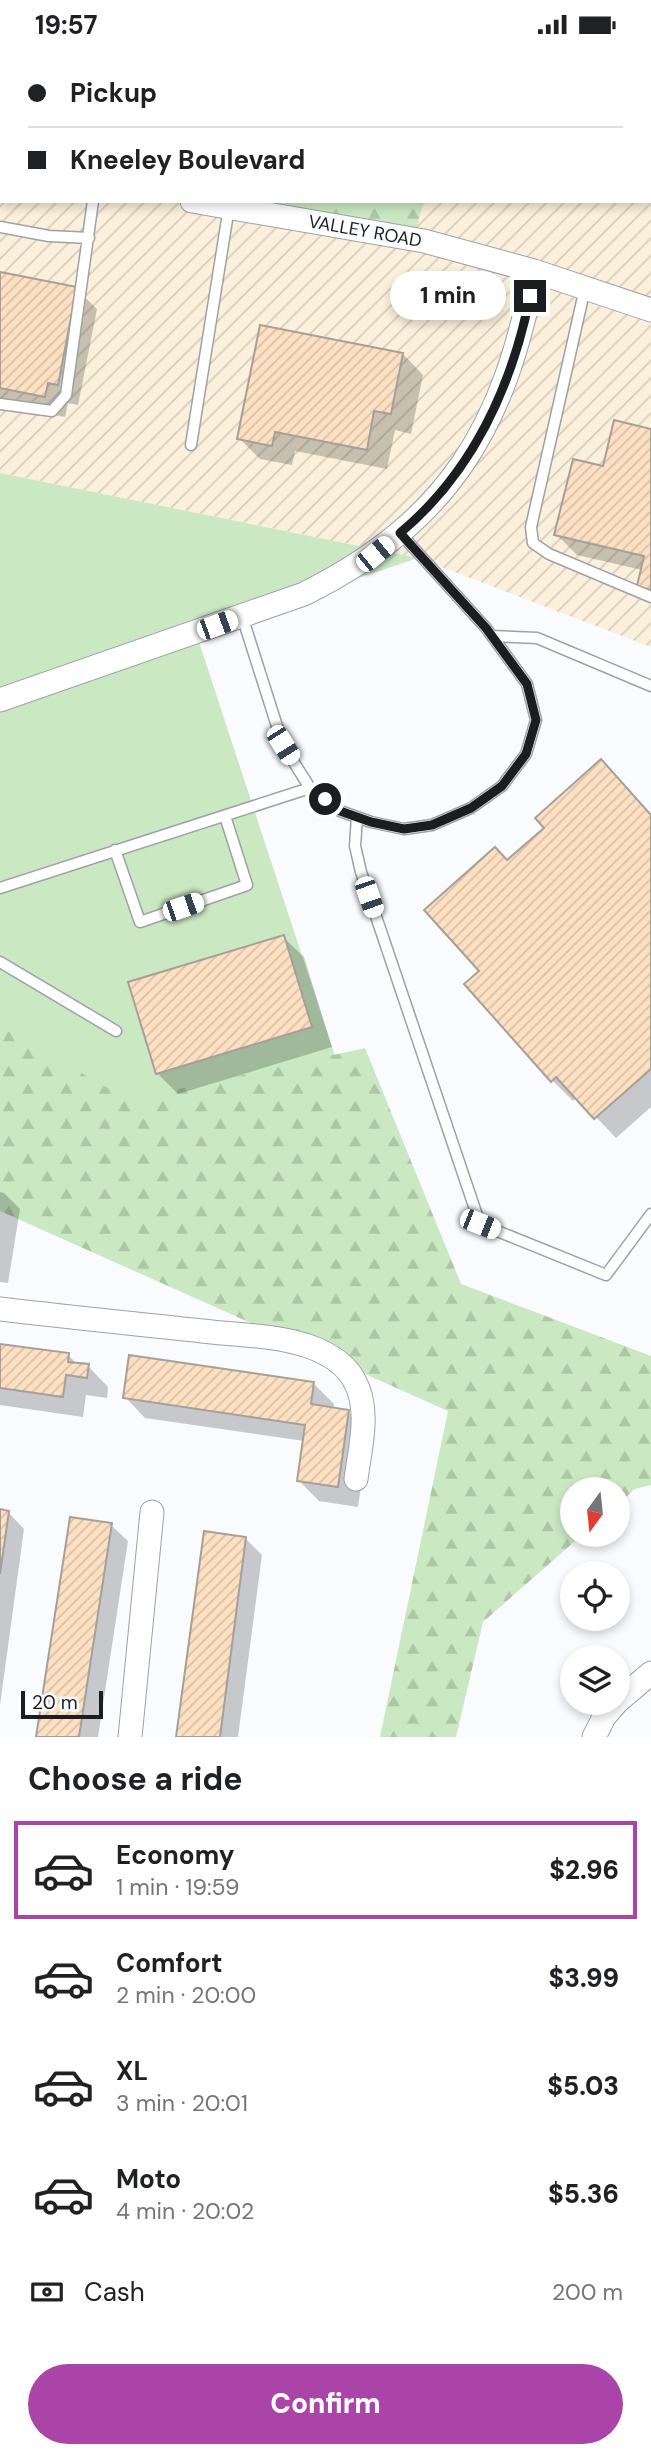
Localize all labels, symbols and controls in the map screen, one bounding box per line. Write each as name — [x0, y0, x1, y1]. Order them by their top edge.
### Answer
text: 19:57 — [35, 8, 98, 42]
text: Pickup — [70, 76, 157, 110]
text: Kneeley Boulevard — [70, 143, 305, 177]
street label: VALLEY ROAD — [306, 209, 424, 253]
callout: 1 min — [390, 271, 505, 321]
text: 1 min — [420, 280, 476, 310]
route end — [514, 280, 546, 312]
car — [353, 533, 398, 575]
car — [194, 608, 241, 642]
car — [263, 722, 304, 768]
route start — [309, 783, 341, 815]
car — [353, 874, 386, 920]
car — [160, 890, 207, 924]
car — [457, 1206, 504, 1242]
north arrow — [560, 1477, 630, 1547]
map controls — [560, 1477, 630, 1715]
button: locate — [560, 1561, 630, 1631]
button: layers — [560, 1645, 630, 1715]
scale bar — [21, 1688, 103, 1720]
text: 20 m — [32, 1690, 78, 1715]
text: Choose a ride — [28, 1758, 243, 1800]
text: Economy — [116, 1838, 234, 1872]
icon: car — [32, 1839, 95, 1902]
text: $2.96 — [549, 1853, 619, 1887]
text: 1 min · 19:59 — [116, 1872, 239, 1902]
text: Comfort — [116, 1946, 222, 1980]
icon: car — [32, 1947, 95, 2010]
text: $3.99 — [549, 1961, 619, 1995]
text: 2 min · 20:00 — [116, 1980, 256, 2010]
text: XL — [116, 2054, 148, 2088]
icon: car — [32, 2055, 95, 2118]
text: $5.03 — [547, 2069, 619, 2103]
text: 3 min · 20:01 — [116, 2088, 248, 2118]
text: Moto — [116, 2162, 181, 2196]
icon: car — [32, 2163, 95, 2226]
text: $5.36 — [548, 2177, 619, 2211]
text: 4 min · 20:02 — [116, 2196, 254, 2226]
icon: cash — [28, 2273, 66, 2311]
text: Cash — [84, 2275, 145, 2309]
text: 200 m — [552, 2277, 623, 2307]
button: Confirm — [28, 2364, 623, 2444]

